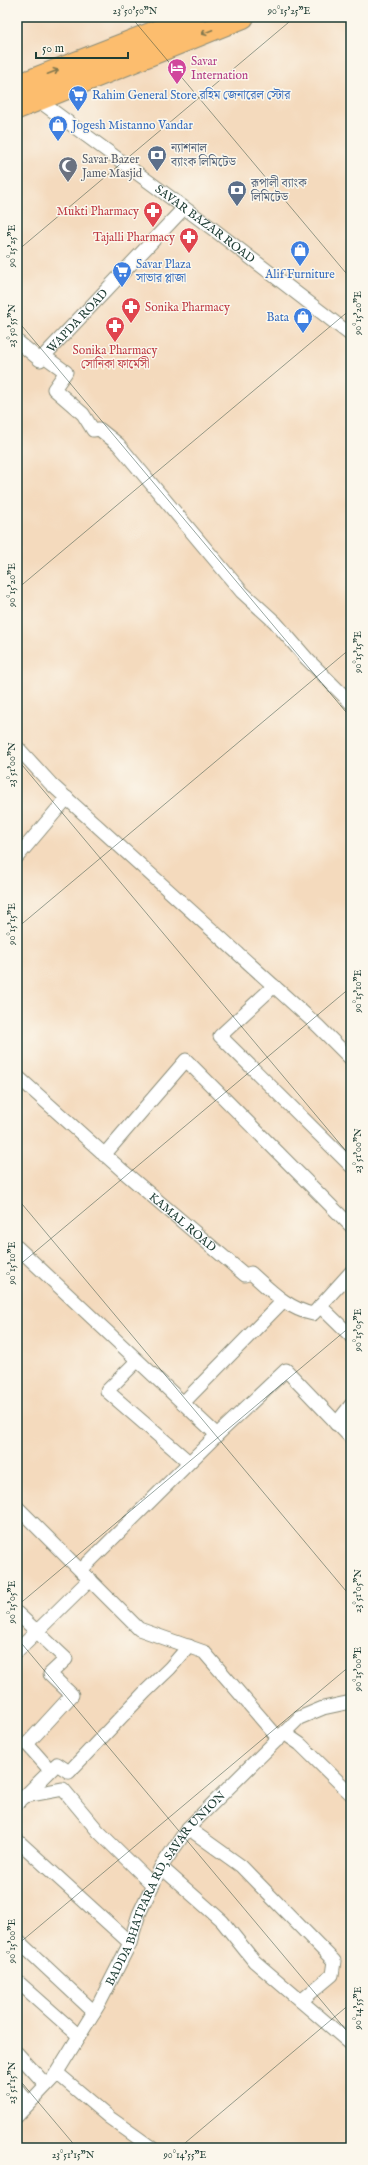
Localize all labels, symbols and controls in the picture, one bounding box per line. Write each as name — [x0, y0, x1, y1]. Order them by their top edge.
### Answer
text: 23°50'50"N — [113, 5, 158, 18]
text: 90°15'25"E — [267, 5, 310, 18]
one-way arrow — [202, 28, 214, 36]
scale bar — [36, 34, 128, 60]
text: 50 m — [42, 41, 64, 56]
place label: Savar Internation — [191, 54, 249, 83]
hotel icon: Savar Internation — [166, 57, 188, 85]
one-way arrow — [47, 67, 59, 75]
supermarket icon: Rahim General Store রহিম জেনারেল স্টোর — [67, 84, 89, 112]
place label: Rahim General Store রহিম জেনারেল স্টোর — [92, 87, 291, 103]
shop icon: Jogesh Mistanno Vandar — [47, 114, 69, 142]
place label: Jogesh Mistanno Vandar — [70, 118, 193, 134]
place label: ন্যাশনাল ব্যাংক লিমিটেড — [170, 141, 237, 170]
bank icon: ন্যাশনাল ব্যাংক লিমিটেড — [146, 144, 168, 172]
place label: Savar Bazer Jame Masjid — [80, 152, 143, 182]
mosque icon: Savar Bazer Jame Masjid — [57, 155, 79, 183]
place label: রূপালী ব্যাংক লিমিটেড — [250, 175, 307, 205]
bank icon: রূপালী ব্যাংক লিমিটেড — [226, 179, 248, 207]
street label: SAVAR BAZAR ROAD — [152, 182, 258, 267]
pharmacy icon: Mukti Pharmacy — [142, 200, 164, 228]
place label: Mukti Pharmacy — [57, 204, 139, 219]
text: 90°15'25"E — [6, 225, 19, 268]
pharmacy icon: Tajalli Pharmacy — [178, 226, 200, 254]
place label: Tajalli Pharmacy — [93, 230, 175, 245]
shop icon: Alif Furniture — [289, 239, 311, 267]
place label: Savar Plaza সাভার প্লাজা — [135, 257, 192, 286]
supermarket icon: Savar Plaza সাভার প্লাজা — [111, 260, 133, 288]
place label: Alif Furniture — [264, 267, 335, 282]
street label: WAPDA ROAD — [44, 286, 112, 356]
text: 90°15'20"E — [352, 291, 365, 336]
pharmacy icon: Sonika Pharmacy — [120, 296, 142, 324]
place label: Sonika Pharmacy — [145, 300, 230, 315]
text: 23°50'55"N — [6, 304, 19, 348]
shop icon: Bata — [292, 306, 314, 334]
place label: Bata — [267, 310, 290, 325]
pharmacy icon: Sonika Pharmacy সোনিকা ফার্মেসী — [104, 315, 126, 343]
place label: Sonika Pharmacy সোনিকা ফার্মেসী — [73, 343, 158, 372]
text: 90°15'20"E — [6, 563, 19, 608]
text: 90°15'15"E — [352, 631, 365, 674]
text: 23°51'00"N — [6, 742, 19, 788]
text: 90°15'15"E — [6, 903, 19, 946]
text: 90°15'10"E — [352, 969, 365, 1014]
text: 23°51'00"N — [352, 1128, 365, 1174]
street label: KAMAL ROAD — [146, 1190, 219, 1256]
text: 90°15'10"E — [6, 1241, 19, 1286]
text: 90°15'05"E — [352, 1308, 365, 1352]
text: 23°51'05"N — [352, 1569, 365, 1613]
text: 90°15'05"E — [6, 1580, 19, 1624]
text: 90°15'00"E — [352, 1647, 365, 1692]
street label: BADDA BHATPARA RD, SAVAR UNION — [103, 1788, 229, 1988]
text: 90°15'00"E — [6, 1919, 19, 1964]
text: 90°14'55"E — [352, 1986, 365, 2030]
text: 23°51'15"N — [6, 2061, 19, 2104]
text: 23°51'15"N — [52, 2149, 95, 2162]
text: 90°14'55"E — [163, 2149, 207, 2162]

